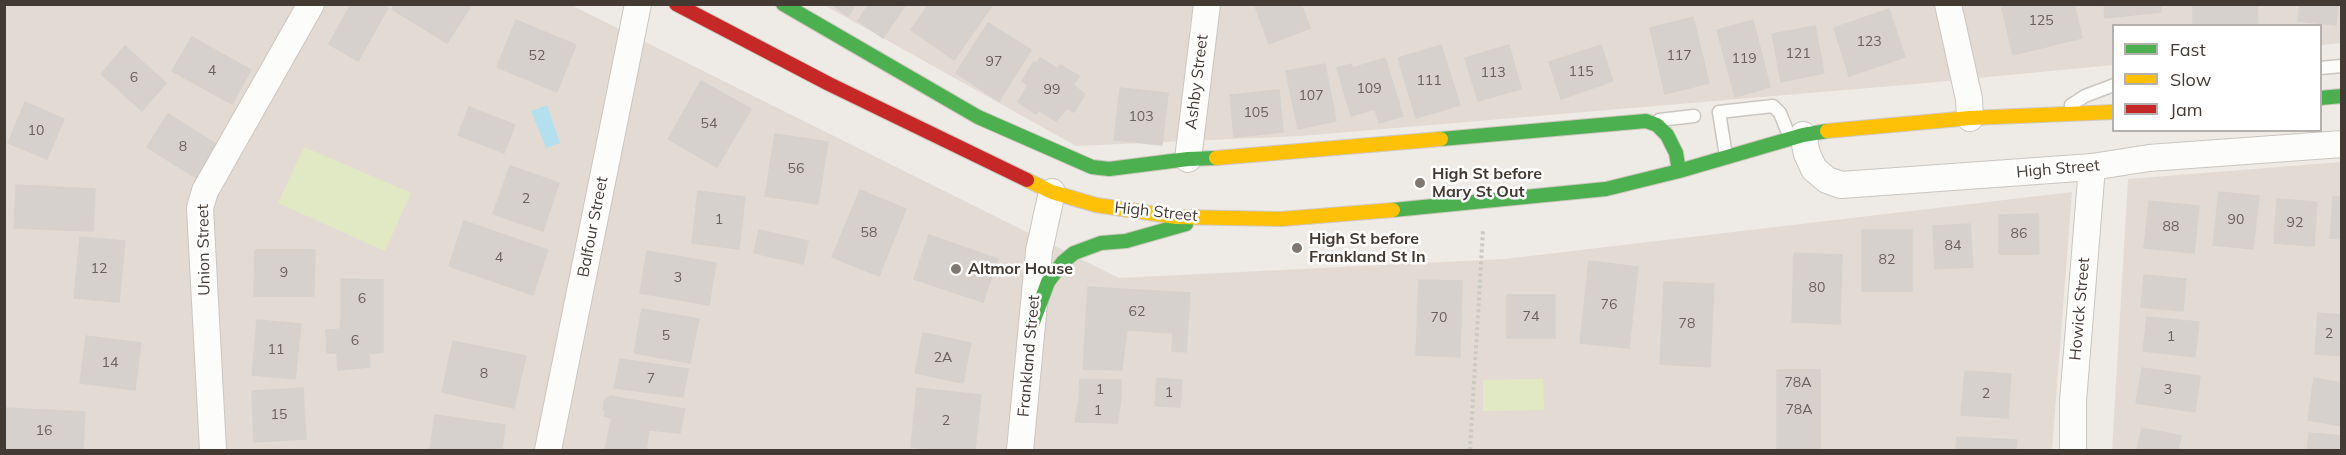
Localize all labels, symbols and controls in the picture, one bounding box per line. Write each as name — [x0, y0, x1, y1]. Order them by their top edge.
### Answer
house number: 125 — [2028, 13, 2054, 29]
legend — [2112, 24, 2322, 132]
street label: Ashby Street — [1182, 34, 1212, 130]
house number: 123 — [1856, 34, 1882, 50]
text: Fast — [2170, 38, 2206, 61]
house number: 121 — [1785, 46, 1811, 62]
house number: 52 — [529, 48, 545, 64]
house number: 117 — [1666, 48, 1692, 64]
house number: 119 — [1731, 51, 1757, 67]
house number: 97 — [986, 54, 1002, 70]
house number: 4 — [208, 63, 216, 79]
house number: 115 — [1568, 64, 1594, 80]
house number: 113 — [1480, 65, 1506, 81]
text: Slow — [2170, 68, 2211, 91]
house number: 6 — [130, 70, 138, 86]
house number: 111 — [1416, 73, 1442, 89]
house number: 109 — [1356, 81, 1382, 97]
house number: 99 — [1044, 82, 1060, 98]
house number: 107 — [1298, 88, 1324, 104]
text: Jam — [2170, 98, 2203, 121]
house number: 105 — [1243, 105, 1269, 121]
house number: 103 — [1128, 109, 1154, 125]
house number: 54 — [701, 116, 717, 132]
house number: 10 — [28, 123, 44, 139]
house number: 8 — [179, 139, 187, 155]
street label: High Street — [2016, 156, 2100, 182]
house number: 56 — [788, 161, 804, 177]
place label: High St before Mary St Out — [1432, 164, 1542, 202]
street label: Balfour Street — [574, 175, 612, 279]
marker: High St before Mary St Out — [1413, 176, 1427, 190]
house number: 2 — [522, 191, 530, 207]
street label: High Street — [1113, 198, 1199, 226]
street label: Union Street — [194, 204, 214, 296]
house number: 1 — [715, 212, 723, 228]
house number: 90 — [2228, 212, 2244, 228]
house number: 92 — [2287, 215, 2303, 231]
house number: 88 — [2163, 219, 2179, 235]
house number: 58 — [861, 225, 877, 241]
house number: 86 — [2011, 226, 2027, 242]
place label: High St before Frankland St In — [1309, 229, 1426, 267]
house number: 84 — [1945, 238, 1961, 254]
marker: High St before Frankland St In — [1290, 241, 1304, 255]
house number: 4 — [495, 250, 503, 266]
house number: 82 — [1879, 252, 1895, 268]
street label: Howick Street — [2066, 257, 2094, 361]
place label: Altmor House — [968, 259, 1073, 279]
house number: 12 — [91, 261, 107, 277]
marker: Altmor House — [949, 262, 963, 276]
house number: 9 — [280, 265, 288, 281]
house number: 3 — [674, 270, 682, 286]
house number: 80 — [1809, 280, 1825, 296]
house number: 6 — [358, 291, 366, 307]
street label: Frankland Street — [1014, 294, 1044, 418]
house number: 76 — [1601, 297, 1617, 313]
house number: 62 — [1129, 304, 1145, 320]
house number: 74 — [1523, 309, 1539, 325]
house number: 70 — [1431, 310, 1447, 326]
house number: 78 — [1679, 316, 1695, 332]
house number: 2 — [2325, 326, 2333, 342]
house number: 5 — [662, 328, 670, 344]
house number: 1 — [2167, 329, 2175, 345]
house number: 6 — [351, 333, 359, 349]
house number: 11 — [268, 342, 284, 358]
house number: 2A — [934, 350, 952, 366]
house number: 14 — [102, 355, 118, 371]
house number: 8 — [480, 366, 488, 382]
house number: 7 — [647, 371, 655, 387]
house number: 78A — [1784, 375, 1812, 391]
house number: 1 — [1096, 382, 1104, 398]
house number: 3 — [2164, 382, 2172, 398]
house number: 1 — [1165, 385, 1173, 401]
house number: 2 — [1982, 386, 1990, 402]
house number: 78A — [1785, 402, 1813, 418]
house number: 1 — [1094, 403, 1102, 419]
house number: 15 — [271, 407, 287, 423]
house number: 2 — [942, 413, 950, 429]
house number: 16 — [36, 423, 52, 439]

